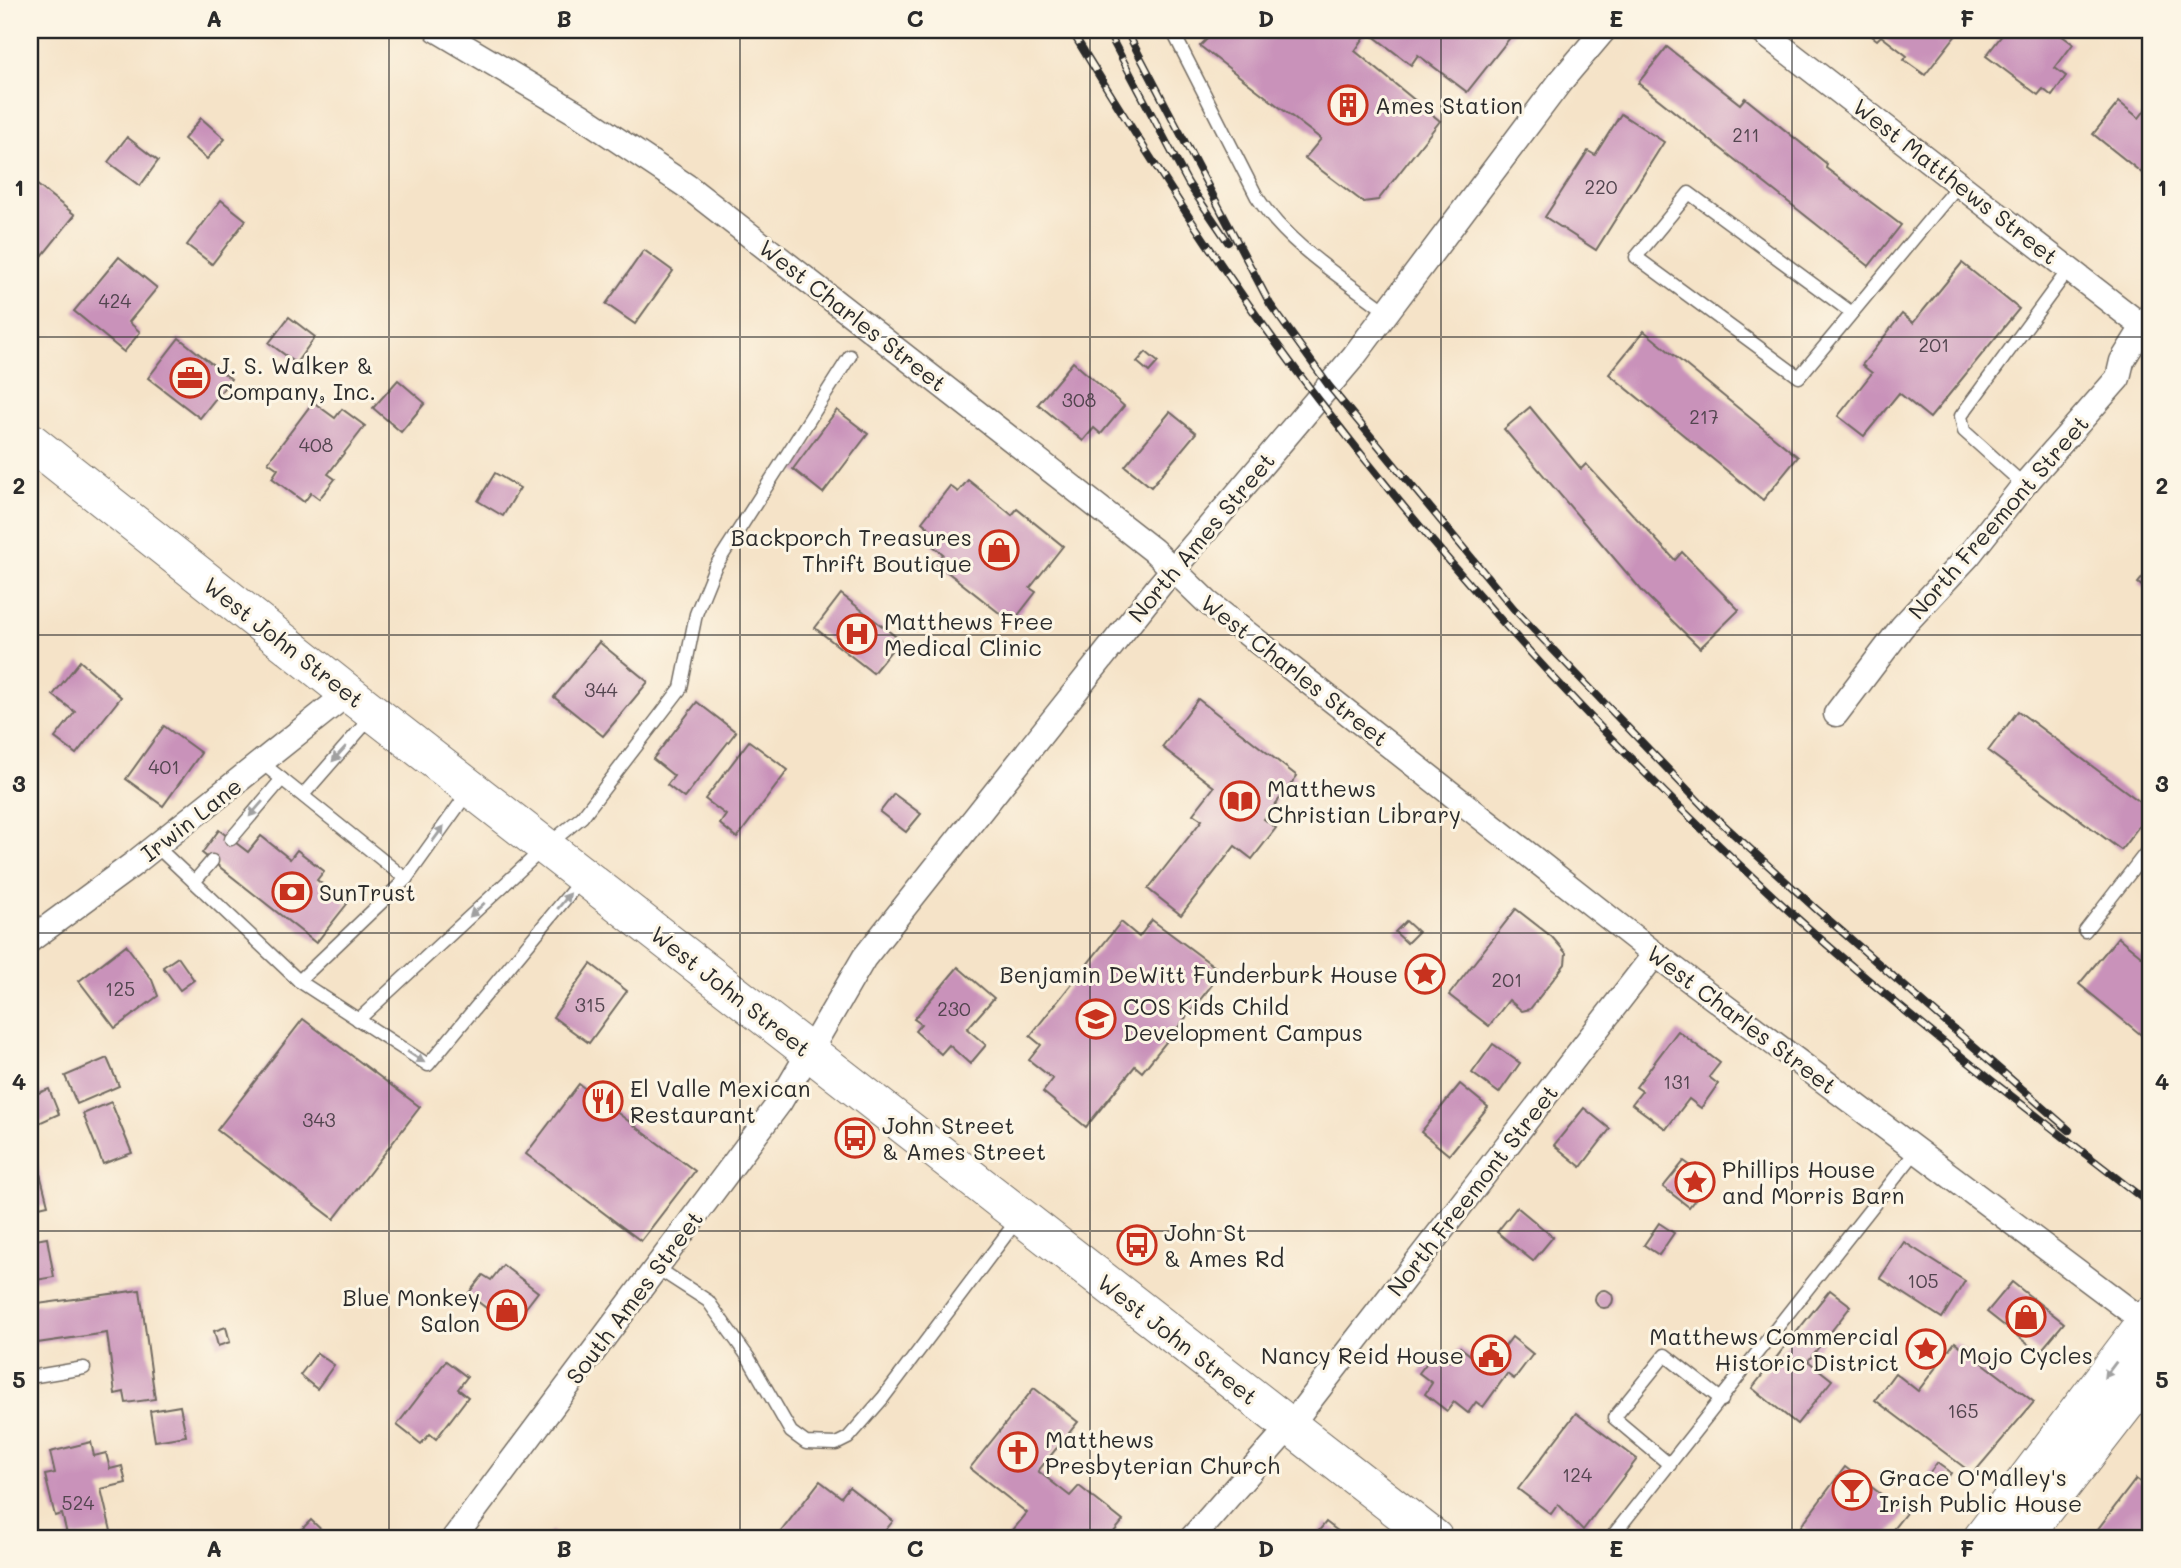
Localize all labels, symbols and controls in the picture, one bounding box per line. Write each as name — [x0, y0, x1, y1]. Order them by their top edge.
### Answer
text: A — [206, 3, 222, 33]
text: B — [556, 3, 572, 33]
text: C — [906, 3, 924, 33]
text: D — [1258, 3, 1274, 33]
text: E — [1609, 3, 1623, 33]
text: F — [1960, 3, 1974, 33]
building icon: Ames Station — [1327, 84, 1369, 126]
place label: Ames Station — [1375, 90, 1523, 120]
street label: West Matthews Street — [1847, 91, 2065, 271]
house number: 211 — [1732, 122, 1760, 147]
text: 1 — [14, 172, 24, 202]
text: 1 — [2157, 172, 2167, 202]
house number: 220 — [1585, 174, 1618, 199]
street label: West Charles Street — [753, 232, 953, 398]
house number: 424 — [99, 288, 131, 313]
house number: 201 — [1919, 332, 1949, 357]
place label: J. S. Walker & Company, Inc. — [217, 350, 376, 406]
office icon: J. S. Walker & Company, Inc. — [169, 357, 211, 399]
house number: 308 — [1062, 387, 1096, 412]
house number: 217 — [1689, 404, 1719, 429]
street label: North Freemont Street — [1901, 409, 2095, 625]
house number: 408 — [299, 432, 333, 457]
street label: North Ames Street — [1121, 446, 1281, 628]
text: 2 — [13, 470, 25, 500]
text: 2 — [2156, 470, 2168, 500]
place label: Backporch Treasures Thrift Boutique — [731, 522, 972, 578]
shop icon: Backporch Treasures Thrift Boutique — [978, 529, 1020, 571]
street label: West John Street — [198, 570, 370, 714]
street label: West Charles Street — [1195, 587, 1395, 753]
place label: Matthews Free Medical Clinic — [884, 606, 1053, 662]
hospital icon: Matthews Free Medical Clinic — [836, 613, 878, 655]
house number: 344 — [584, 677, 618, 702]
one-way arrow — [332, 746, 347, 763]
house number: 401 — [148, 754, 180, 779]
text: 3 — [12, 768, 26, 798]
text: 3 — [2155, 768, 2169, 798]
street label: Irwin Lane — [134, 770, 248, 868]
place label: Matthews Christian Library — [1267, 773, 1461, 829]
library icon: Matthews Christian Library — [1219, 780, 1261, 822]
one-way arrow — [248, 800, 264, 818]
one-way arrow — [431, 825, 445, 843]
bank icon: SunTrust — [271, 871, 313, 913]
place label: SunTrust — [319, 877, 416, 907]
one-way arrow — [556, 893, 571, 910]
one-way arrow — [469, 901, 486, 917]
street label: West John Street — [645, 919, 817, 1063]
street label: West Charles Street — [1641, 938, 1843, 1100]
place icon: Benjamin DeWitt Funderburk House — [1404, 953, 1446, 995]
place label: Benjamin DeWitt Funderburk House — [999, 959, 1398, 989]
house number: 201 — [1492, 967, 1522, 992]
house number: 125 — [105, 976, 135, 1001]
place label: COS Kids Child Development Campus — [1123, 991, 1363, 1047]
house number: 315 — [575, 992, 605, 1017]
house number: 230 — [937, 996, 971, 1021]
school or university icon: COS Kids Child Development Campus — [1075, 998, 1117, 1040]
one-way arrow — [406, 1051, 425, 1064]
text: 4 — [12, 1066, 26, 1096]
text: 4 — [2155, 1066, 2169, 1096]
house number: 131 — [1663, 1069, 1691, 1094]
place label: El Valle Mexican Restaurant — [630, 1073, 810, 1129]
street label: North Freemont Street — [1380, 1078, 1564, 1302]
restaurant icon: El Valle Mexican Restaurant — [582, 1080, 624, 1122]
house number: 343 — [302, 1107, 336, 1132]
place label: John Street & Ames Street — [882, 1110, 1046, 1166]
bus stop icon: John Street & Ames Street — [834, 1117, 876, 1159]
place label: Phillips House and Morris Barn — [1722, 1154, 1905, 1210]
place icon: Phillips House and Morris Barn — [1674, 1161, 1716, 1203]
street label: South Ames Street — [559, 1204, 709, 1390]
place label: John St & Ames Rd — [1164, 1217, 1284, 1273]
bus stop icon: John St & Ames Rd — [1116, 1224, 1158, 1266]
street label: West John Street — [1092, 1267, 1264, 1411]
house number: 105 — [1907, 1268, 1939, 1293]
place label: Blue Monkey Salon — [343, 1282, 480, 1338]
shop icon: Blue Monkey Salon — [486, 1289, 528, 1331]
shop icon: Mojo Cycles — [2005, 1296, 2047, 1338]
place label: Matthews Commercial Historic District — [1649, 1321, 1899, 1377]
place icon: Matthews Commercial Historic District — [1905, 1328, 1947, 1370]
public building icon: Nancy Reid House — [1470, 1334, 1512, 1376]
place label: Nancy Reid House — [1261, 1340, 1464, 1370]
place label: Mojo Cycles — [1959, 1340, 2093, 1370]
one-way arrow — [2102, 1360, 2117, 1378]
text: 5 — [12, 1364, 26, 1394]
text: 5 — [2155, 1364, 2169, 1394]
house number: 165 — [1947, 1398, 1979, 1423]
place label: Matthews Presbyterian Church — [1045, 1424, 1280, 1480]
church icon: Matthews Presbyterian Church — [997, 1431, 1039, 1473]
house number: 124 — [1562, 1462, 1592, 1487]
place label: Grace O'Malley's Irish Public House — [1879, 1462, 2082, 1518]
bar icon: Grace O'Malley's Irish Public House — [1831, 1469, 1873, 1511]
house number: 524 — [62, 1490, 94, 1515]
text: A — [206, 1533, 222, 1563]
text: B — [556, 1533, 572, 1563]
text: C — [906, 1533, 924, 1563]
text: D — [1258, 1533, 1274, 1563]
text: E — [1609, 1533, 1623, 1563]
text: F — [1960, 1533, 1974, 1563]

